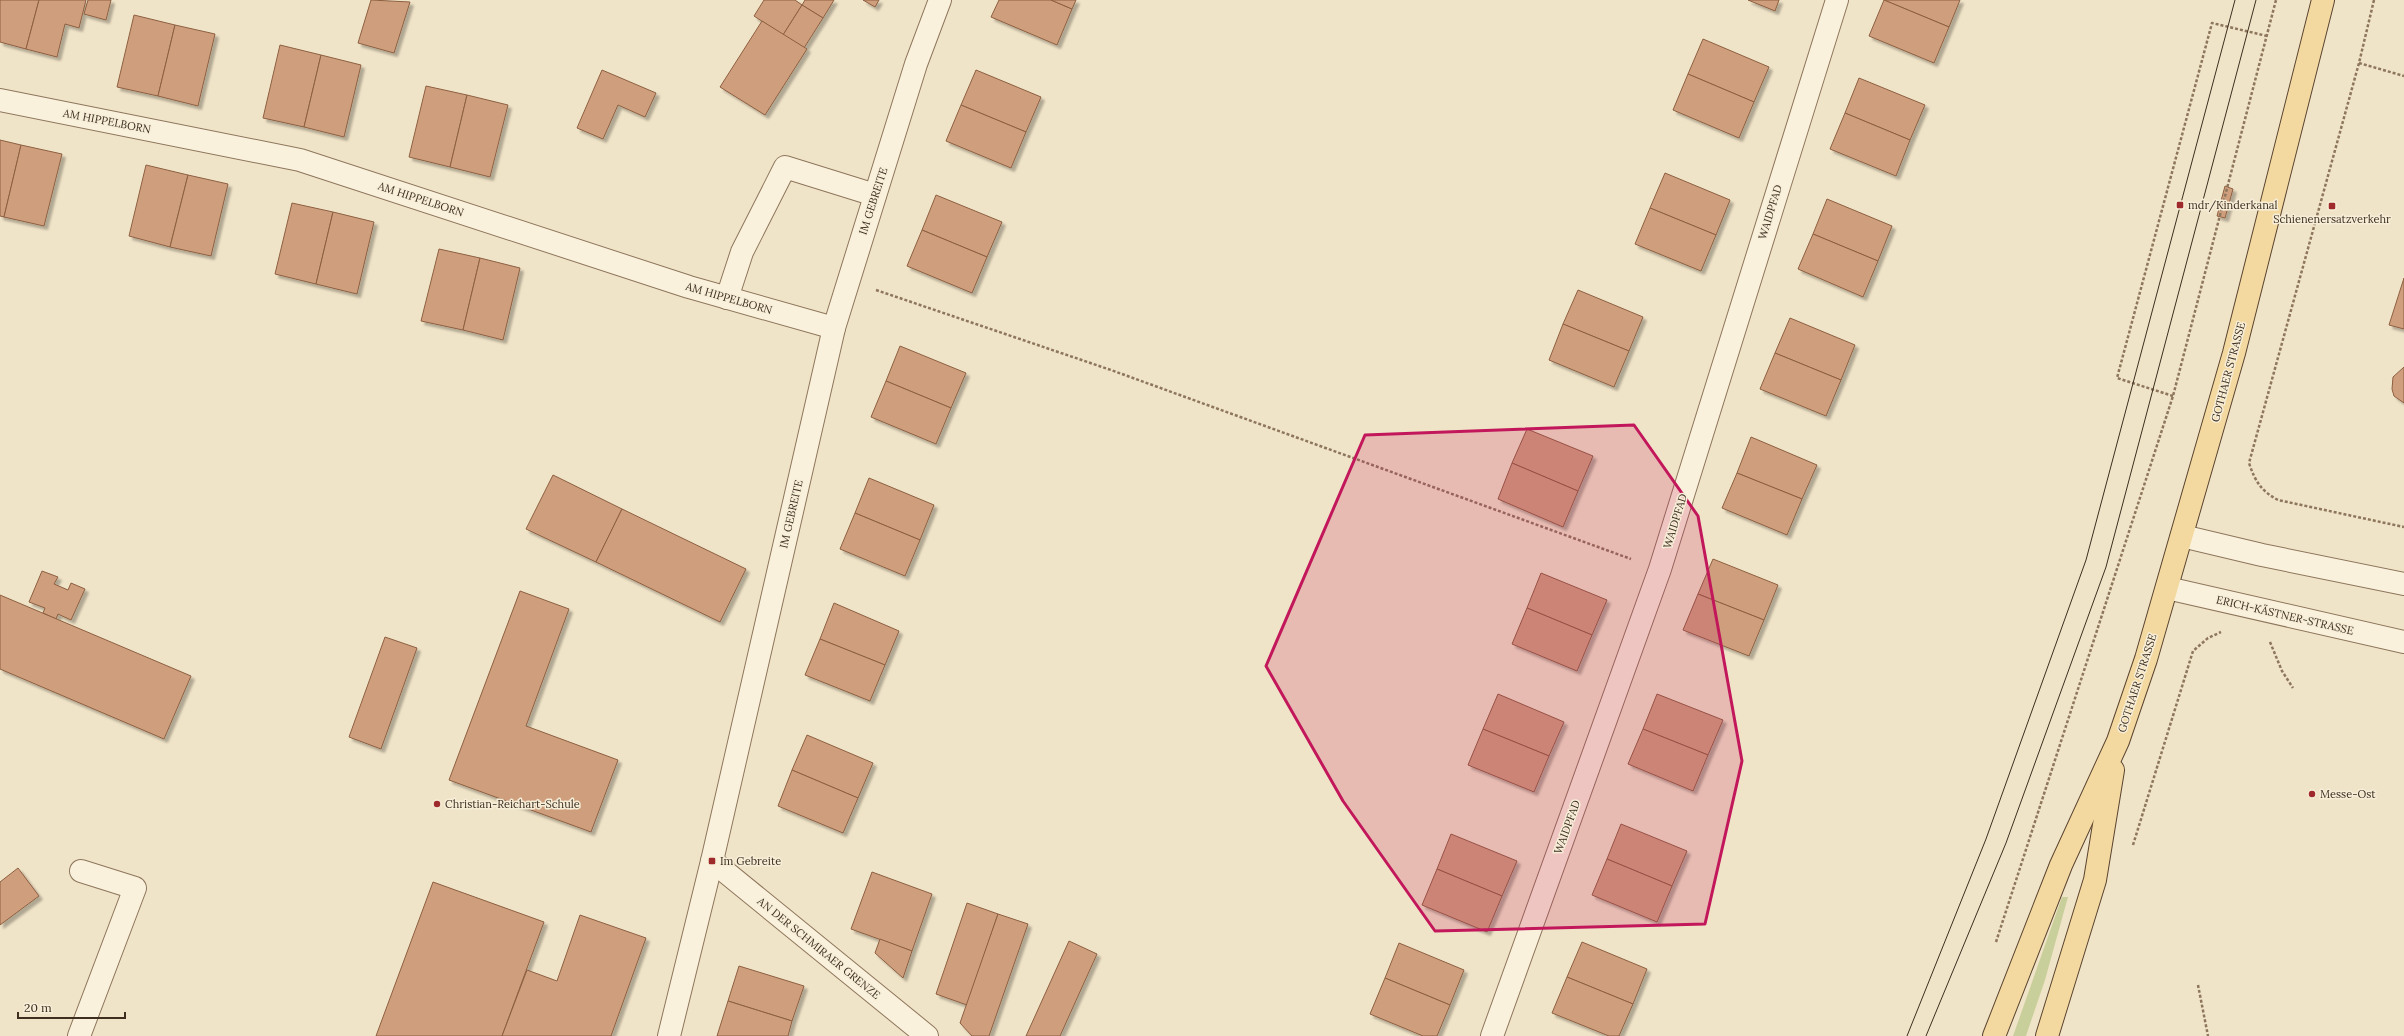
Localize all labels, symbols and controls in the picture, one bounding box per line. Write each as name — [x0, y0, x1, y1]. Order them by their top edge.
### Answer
street label: AM HIPPELBORN — [61, 105, 152, 136]
street label: IM GEBREITE — [856, 165, 891, 236]
street label: AM HIPPELBORN — [375, 178, 466, 219]
street label: WAIDPFAD — [1755, 183, 1785, 241]
place label: mdr/Kinderkanal — [2188, 198, 2277, 213]
marker: mdr/Kinderkanal — [2175, 200, 2185, 210]
marker: Schienenersatzverkehr — [2327, 201, 2337, 211]
place label: Schienenersatzverkehr — [2273, 212, 2391, 226]
street label: AM HIPPELBORN — [683, 279, 774, 317]
street label: GOTHAER STRASSE — [2208, 320, 2248, 424]
street label: IM GEBREITE — [776, 478, 806, 550]
street label: WAIDPFAD — [1660, 492, 1690, 550]
street label: ERICH-KÄSTNER-STRASSE — [2215, 592, 2355, 638]
street label: GOTHAER STRASSE — [2114, 632, 2160, 734]
place label: Messe-Ost — [2320, 787, 2376, 801]
marker: Messe-Ost — [2307, 789, 2317, 799]
place label: Christian-Reichart-Schule — [445, 797, 580, 811]
street label: WAIDPFAD — [1551, 798, 1583, 856]
marker: Christian-Reichart-Schule — [432, 799, 442, 809]
place label: Im Gebreite — [720, 854, 781, 868]
marker: Im Gebreite — [707, 856, 717, 866]
street label: AN DER SCHMIRAER GRENZE — [754, 893, 883, 1002]
scale bar — [18, 994, 125, 1020]
text: 20 m — [24, 1000, 52, 1015]

